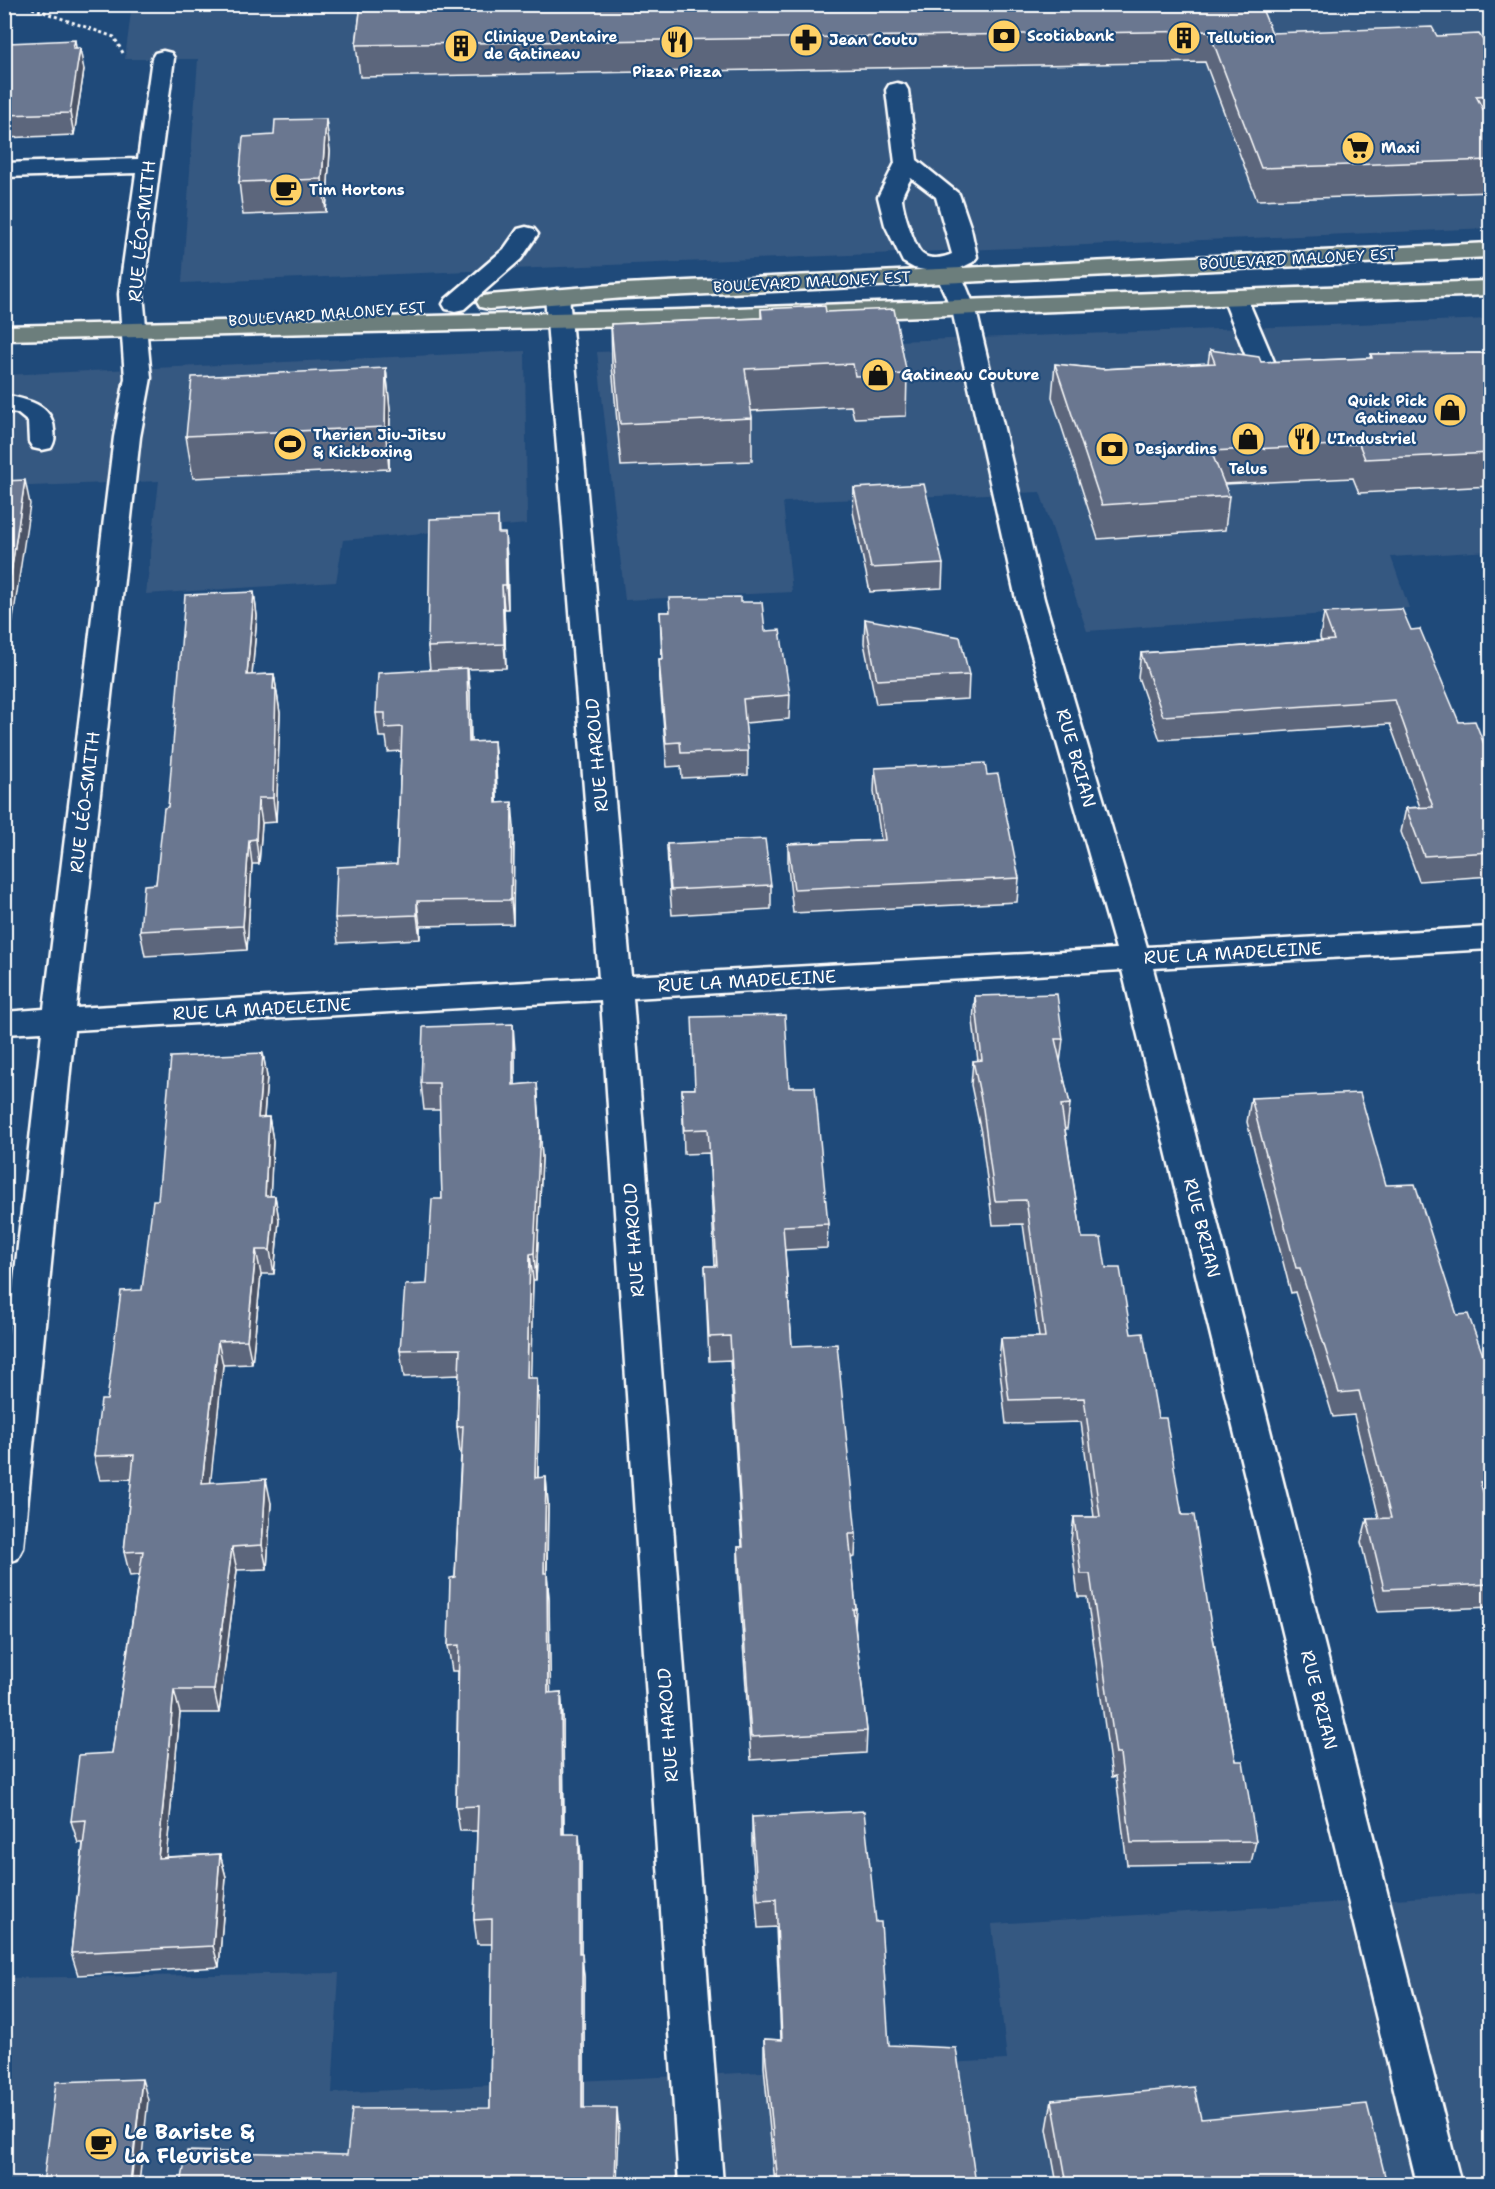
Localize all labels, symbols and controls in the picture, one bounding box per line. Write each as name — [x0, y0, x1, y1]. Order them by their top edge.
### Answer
bank icon: Scotiabank — [986, 18, 1022, 54]
building icon: Tellution — [1166, 20, 1202, 56]
pharmacy icon: Jean Coutu — [788, 22, 824, 58]
restaurant icon: Pizza Pizza — [659, 24, 695, 60]
place label: Scotiabank — [1027, 26, 1115, 46]
place label: Clinique Dentaire de Gatineau — [484, 27, 618, 64]
building icon: Clinique Dentaire de Gatineau — [443, 28, 479, 64]
place label: Tellution — [1207, 28, 1274, 48]
place label: Jean Coutu — [829, 30, 917, 50]
place label: Pizza Pizza — [632, 62, 723, 82]
supermarket icon: Maxi — [1340, 130, 1376, 166]
place label: Maxi — [1381, 138, 1420, 158]
street label: RUE LÉO-SMITH — [123, 159, 161, 303]
cafe icon: Tim Hortons — [268, 172, 304, 208]
place label: Tim Hortons — [309, 180, 405, 200]
street label: BOULEVARD MALONEY EST — [1199, 244, 1397, 274]
street label: BOULEVARD MALONEY EST — [713, 267, 911, 297]
street label: BOULEVARD MALONEY EST — [228, 297, 426, 331]
shop icon: Gatineau Couture — [860, 357, 896, 393]
place label: Gatineau Couture — [901, 365, 1039, 385]
place label: Quick Pick Gatineau — [1347, 391, 1427, 428]
shop icon: Quick Pick Gatineau — [1432, 392, 1468, 428]
shop icon: Telus — [1230, 421, 1266, 457]
restaurant icon: L'Industriel — [1286, 421, 1322, 457]
place label: Therien Jiu-Jitsu & Kickboxing — [313, 425, 446, 462]
sports icon: Therien Jiu-Jitsu & Kickboxing — [272, 426, 308, 462]
place label: L'Industriel — [1327, 429, 1416, 449]
bank icon: Desjardins — [1094, 431, 1130, 467]
place label: Desjardins — [1135, 439, 1217, 459]
place label: Telus — [1229, 459, 1267, 479]
street label: RUE HAROLD — [580, 697, 614, 813]
street label: RUE BRIAN — [1050, 706, 1102, 810]
street label: RUE LÉO-SMITH — [64, 730, 106, 874]
street label: RUE LA MADELEINE — [1143, 936, 1323, 970]
street label: RUE LA MADELEINE — [657, 964, 837, 998]
street label: RUE LA MADELEINE — [172, 992, 352, 1026]
street label: RUE BRIAN — [1178, 1176, 1226, 1280]
street label: RUE HAROLD — [618, 1182, 650, 1298]
street label: RUE BRIAN — [1295, 1648, 1343, 1752]
street label: RUE HAROLD — [652, 1667, 684, 1783]
place label: Le Bariste & La Fleuriste — [124, 2118, 255, 2170]
cafe icon: Le Bariste & La Fleuriste — [83, 2126, 119, 2162]

